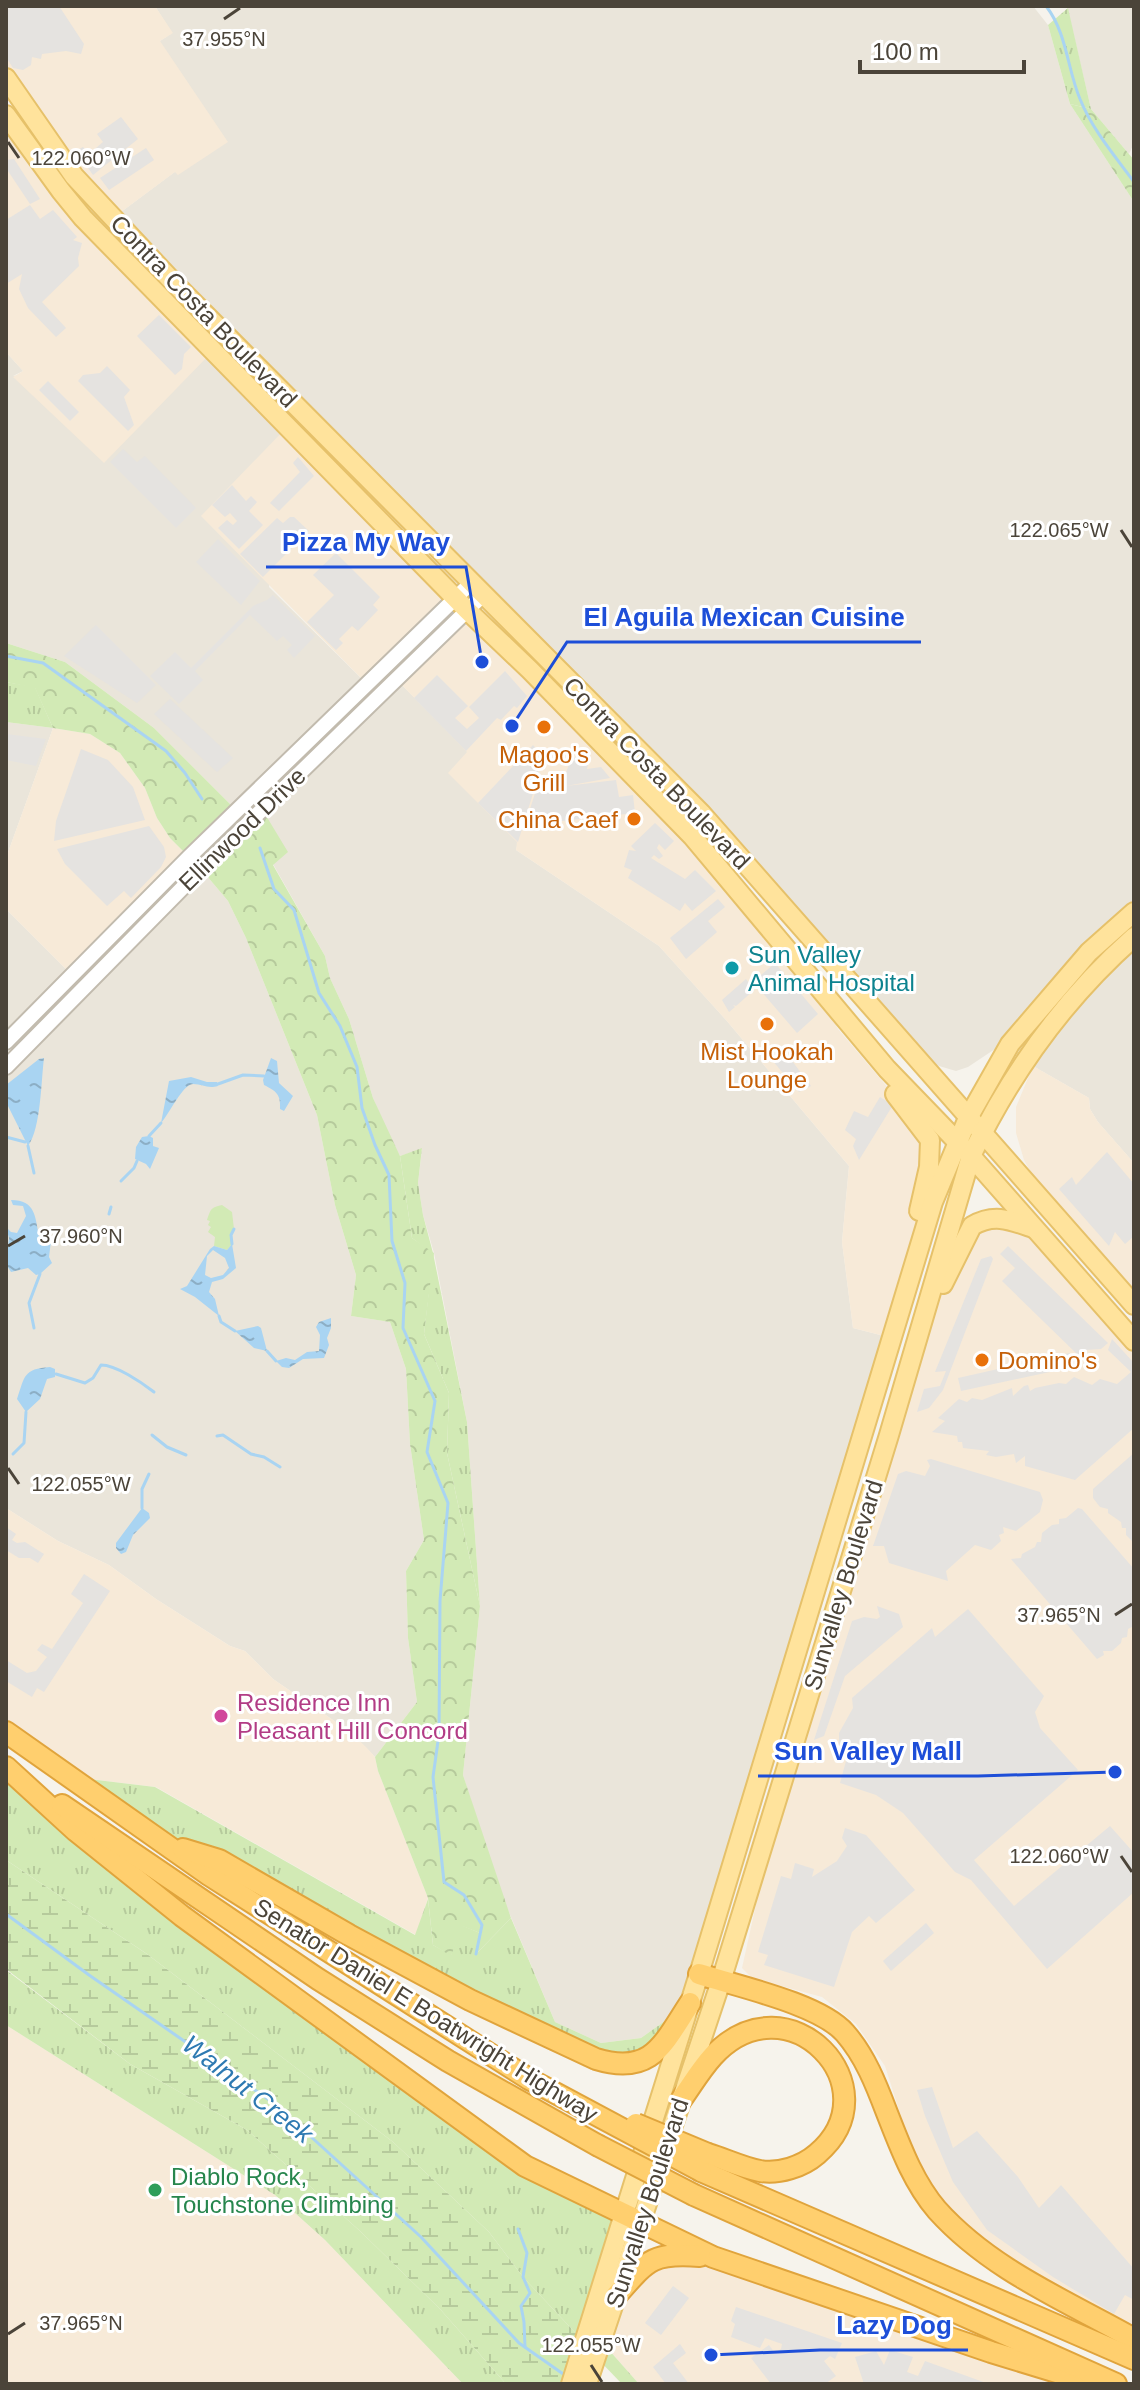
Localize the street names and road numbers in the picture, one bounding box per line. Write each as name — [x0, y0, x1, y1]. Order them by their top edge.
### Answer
street label: Contra Costa Boulevard — [105, 209, 303, 413]
street label: Contra Costa Boulevard — [558, 671, 756, 875]
street label: Ellinwood Drive — [173, 762, 311, 896]
street label: Sunvalley Boulevard — [798, 1476, 888, 1694]
street label: Senator Daniel E Boatwright Highway — [249, 1893, 603, 2127]
street label: Sunvalley Boulevard — [600, 2095, 694, 2311]

